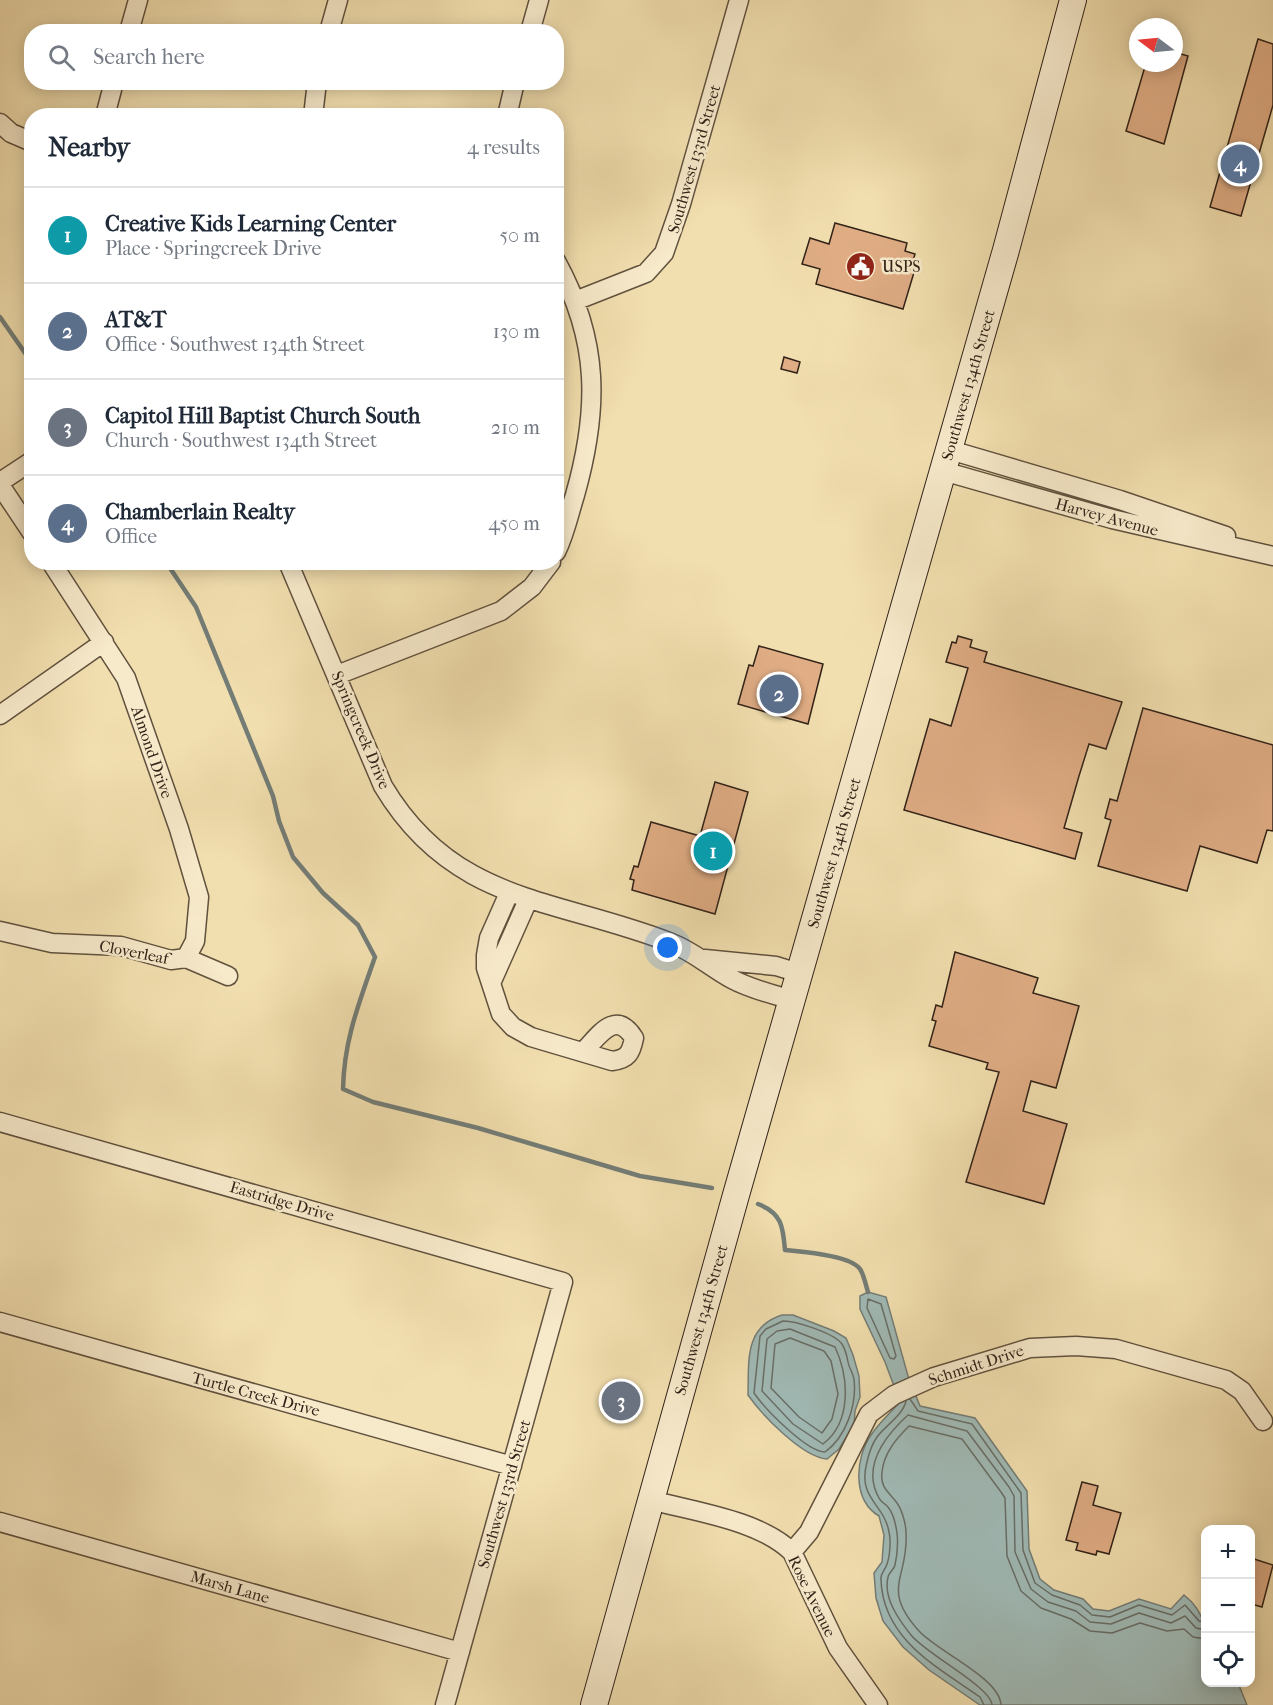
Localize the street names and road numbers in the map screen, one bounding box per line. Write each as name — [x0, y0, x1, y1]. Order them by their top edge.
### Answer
street label: Southwest 133rd Street — [664, 82, 724, 236]
street label: Southwest 134th Street — [937, 307, 999, 463]
street label: Harvey Avenue — [1053, 494, 1161, 540]
street label: Springcreek Drive — [328, 668, 394, 792]
street label: Almond Drive — [127, 702, 177, 801]
street label: Southwest 134th Street — [803, 775, 865, 931]
street label: Cloverleaf — [98, 936, 174, 969]
street label: Eastridge Drive — [228, 1177, 337, 1225]
street label: Southwest 134th Street — [670, 1242, 732, 1398]
street label: Schmidt Drive — [926, 1341, 1026, 1389]
street label: Turtle Creek Drive — [190, 1368, 322, 1420]
street label: Southwest 133rd Street — [474, 1417, 534, 1571]
street label: Rose Avenue — [784, 1552, 840, 1640]
street label: Marsh Lane — [188, 1567, 272, 1607]

